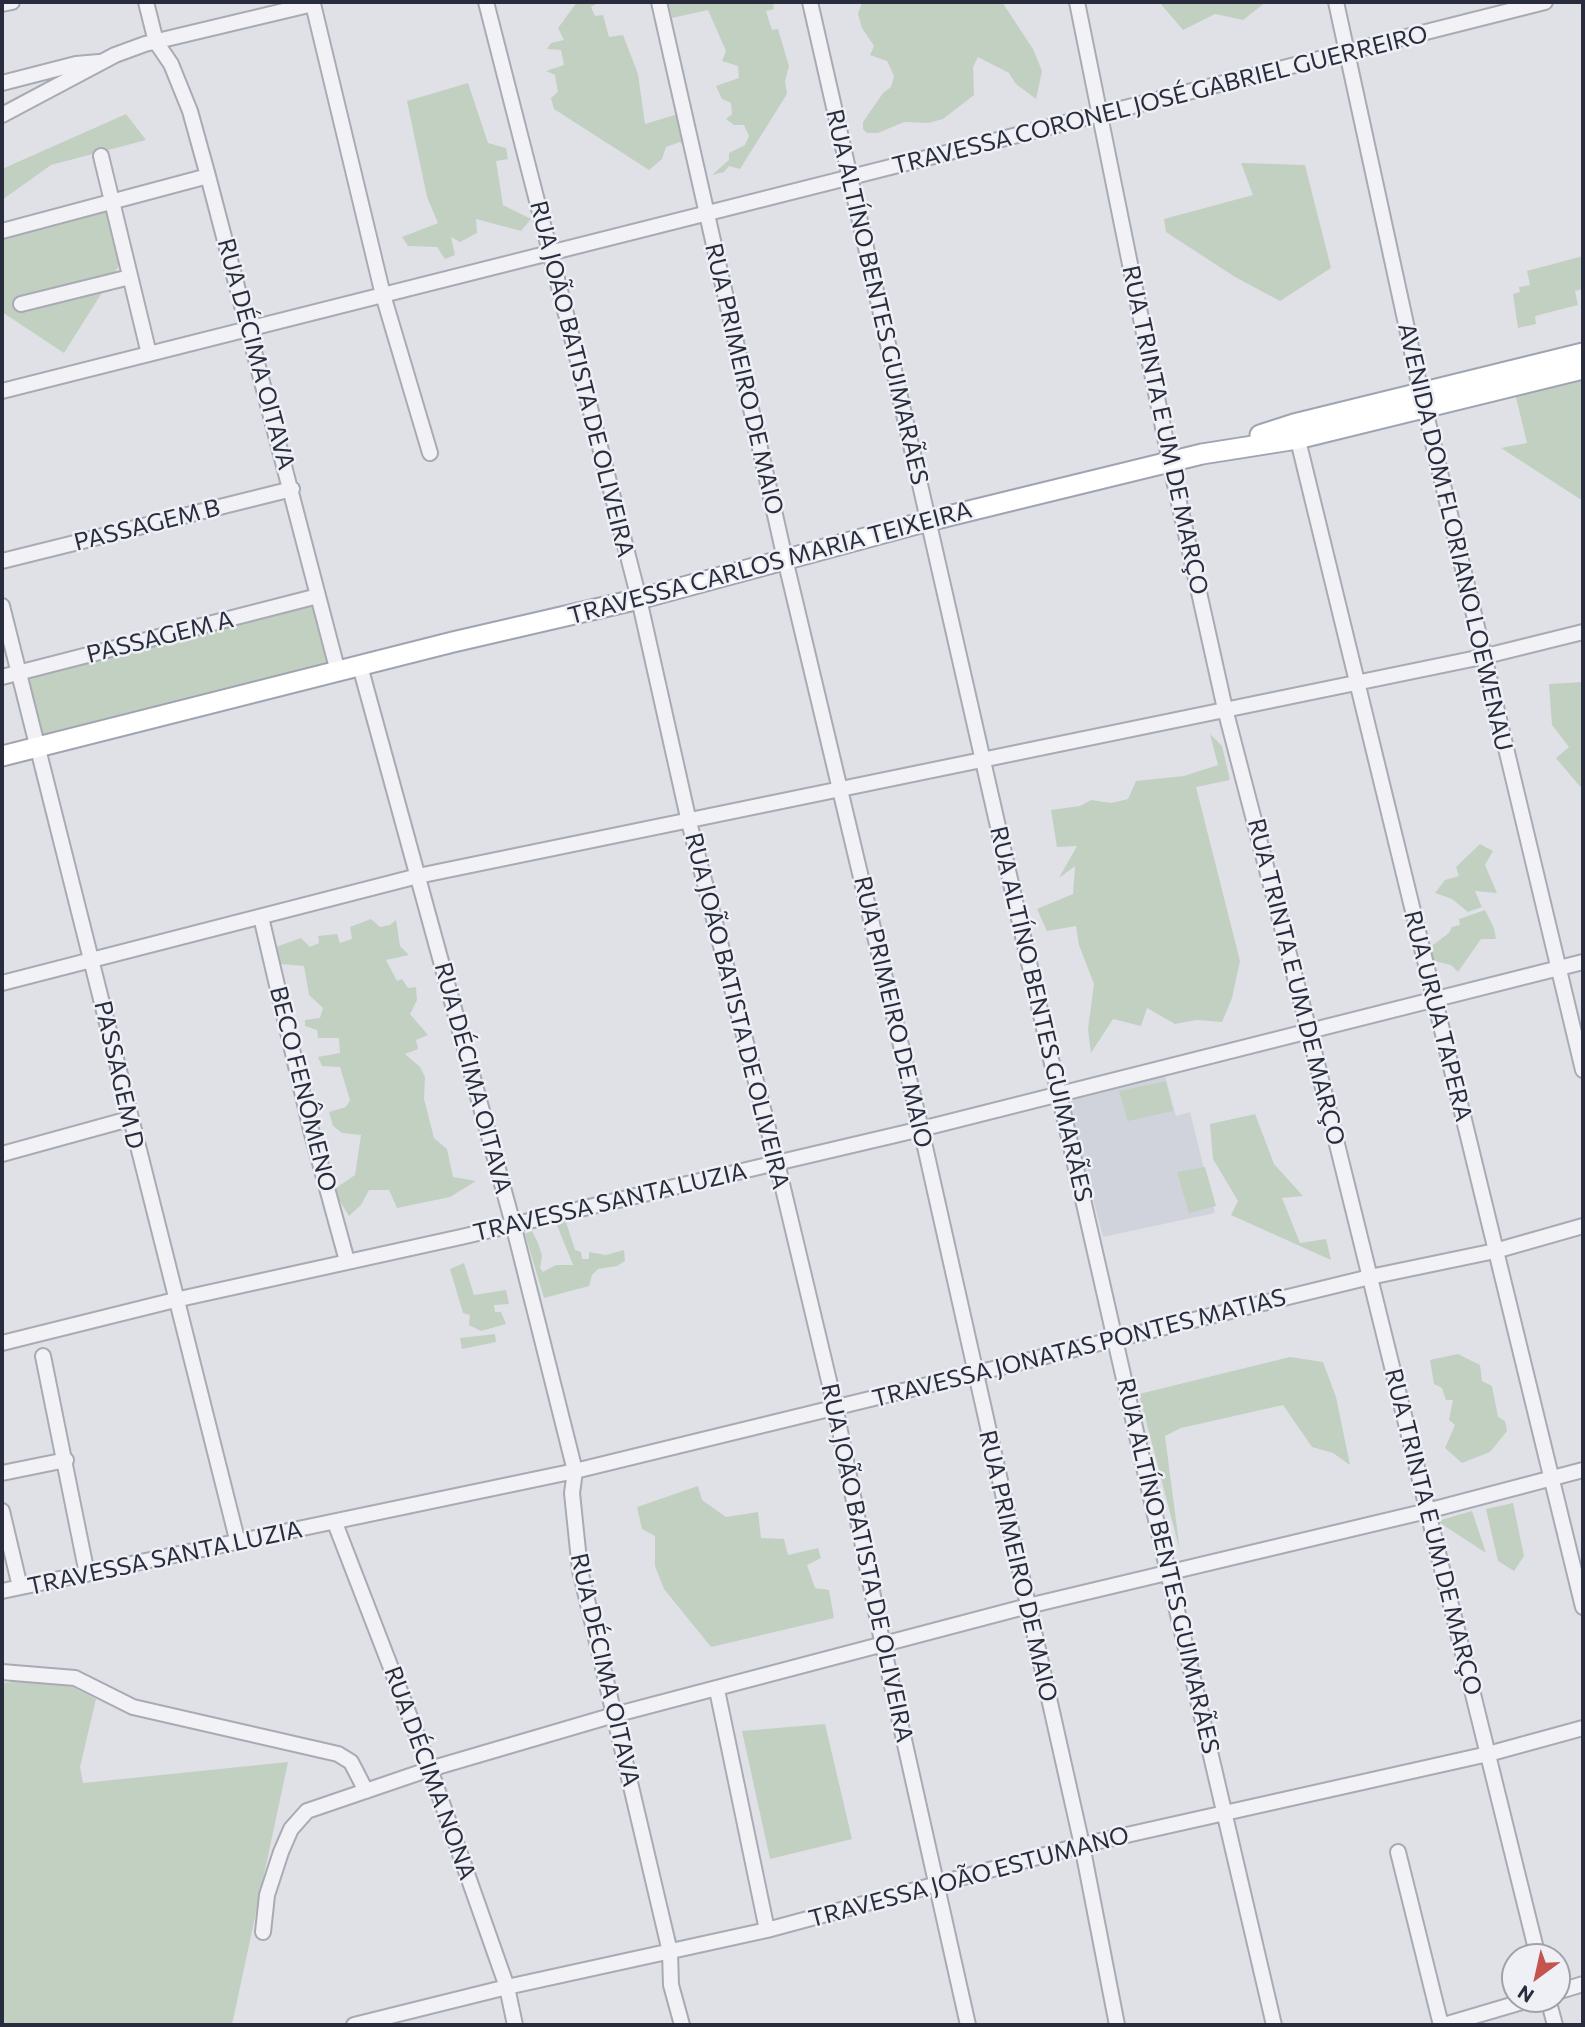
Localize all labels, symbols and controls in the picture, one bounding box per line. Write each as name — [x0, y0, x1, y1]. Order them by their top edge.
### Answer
street label: TRAVESSA CORONEL JOSÉ GABRIEL GUERREIRO — [889, 19, 1431, 181]
street label: RUA ALTÍNO BENTES GUIMARÃES — [820, 106, 934, 488]
street label: RUA JOÃO BATISTA DE OLIVEIRA — [524, 198, 640, 560]
street label: RUA DÉCIMA OITAVA — [211, 235, 301, 473]
street label: RUA PRIMEIRO DE MAIO — [699, 241, 789, 517]
street label: RUA TRINTA E UM DE MARÇO — [1116, 263, 1214, 597]
street label: AVENIDA DOM FLORIANO LOEWENAU — [1392, 320, 1518, 754]
street label: PASSAGEM B — [71, 493, 223, 557]
street label: TRAVESSA CARLOS MARIA TEIXEIRA — [565, 495, 975, 631]
street label: PASSAGEM A — [84, 605, 236, 669]
street label: RUA TRINTA E UM DE MARÇO — [1241, 816, 1351, 1148]
street label: RUA ALTÍNO BENTES GUIMARÃES — [984, 823, 1098, 1205]
street label: RUA JOÃO BATISTA DE OLIVEIRA — [679, 830, 795, 1192]
street label: RUA PRIMEIRO DE MAIO — [848, 874, 938, 1150]
street label: RUA URUA TAPERA — [1398, 908, 1478, 1124]
street label: RUA DÉCIMA OITAVA — [428, 959, 518, 1197]
street label: BECO FENÔMENO — [264, 983, 342, 1195]
street label: PASSAGEM D — [88, 998, 150, 1152]
street label: TRAVESSA SANTA LUZIA — [470, 1156, 750, 1248]
street label: TRAVESSA JONATAS PONTES MATIAS — [869, 1283, 1289, 1413]
street label: RUA TRINTA E UM DE MARÇO — [1378, 1366, 1488, 1698]
street label: RUA ALTÍNO BENTES GUIMARÃES — [1111, 1375, 1225, 1757]
street label: RUA JOÃO BATISTA DE OLIVEIRA — [815, 1381, 919, 1745]
street label: RUA PRIMEIRO DE MAIO — [973, 1428, 1063, 1704]
street label: TRAVESSA SANTA LUZIA — [25, 1515, 305, 1601]
street label: RUA DÉCIMA OITAVA — [564, 1551, 646, 1789]
street label: RUA DÉCIMA NONA — [378, 1662, 482, 1884]
street label: TRAVESSA JOÃO ESTUMANO — [806, 1820, 1132, 1934]
north arrow — [1501, 1943, 1571, 2013]
text: N — [1513, 1981, 1538, 2008]

